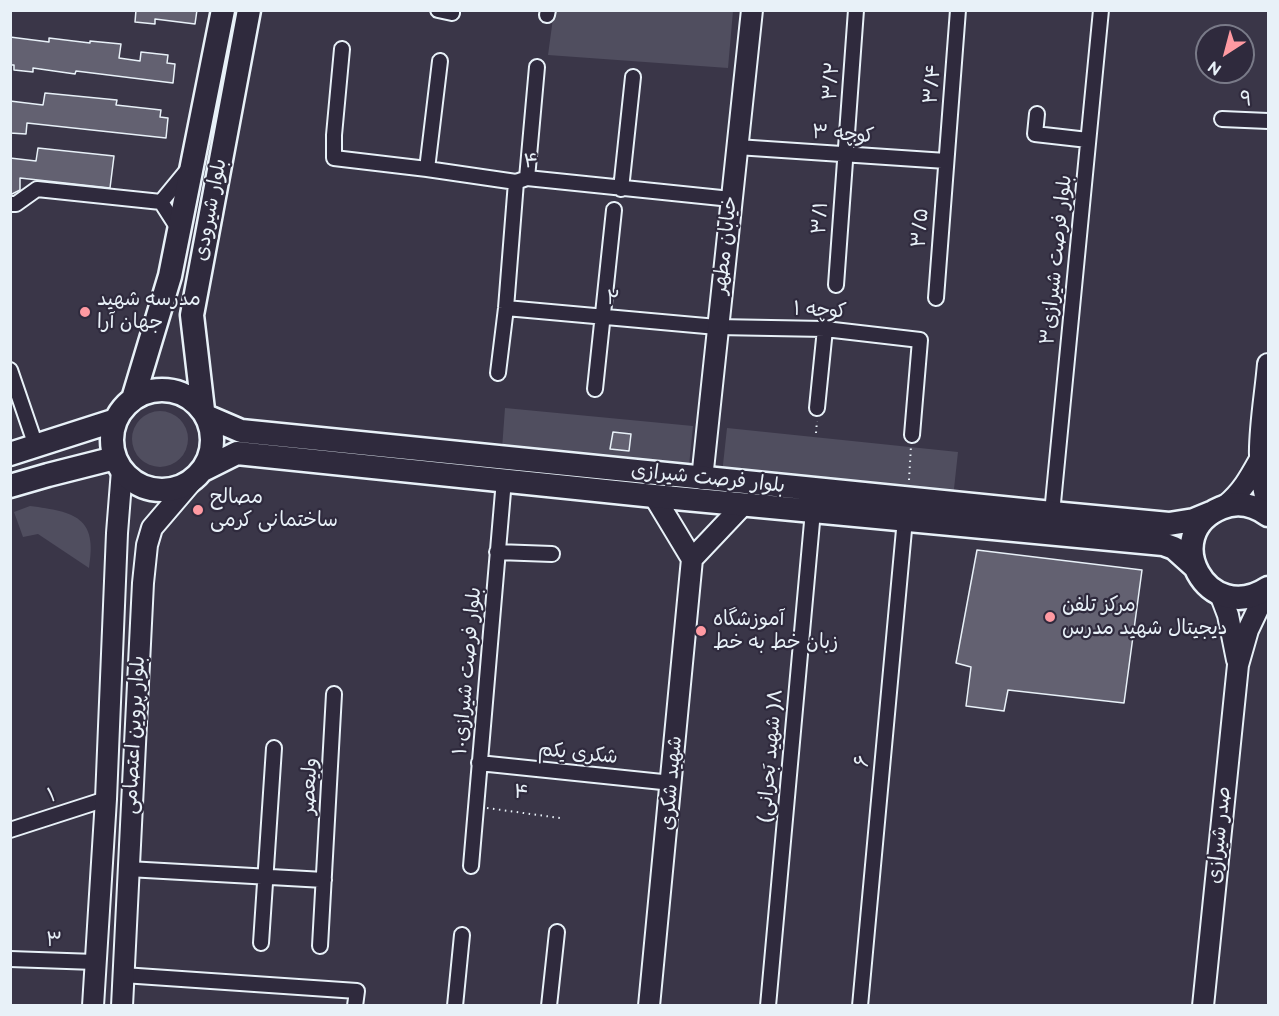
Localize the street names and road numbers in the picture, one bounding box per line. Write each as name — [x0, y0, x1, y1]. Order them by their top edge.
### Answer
street label: ۳/۲ — [819, 61, 845, 101]
street label: ۳/۴ — [919, 63, 947, 105]
street label: ۹ — [1239, 88, 1253, 112]
street label: کوچه ۳ — [811, 121, 875, 149]
street label: ۴ — [523, 150, 539, 174]
street label: بلوار شیرودی — [189, 157, 233, 263]
street label: ۳بلوار فرصت شیرازی — [1036, 174, 1078, 346]
street label: خیابان مطهر — [709, 195, 743, 295]
street label: ۳/۱ — [808, 201, 834, 235]
street label: ۳/۵ — [908, 208, 934, 248]
street label: ۲ — [605, 286, 621, 312]
street label: کوچه ۱ — [793, 298, 847, 324]
street label: بلوار فرصت شیرازی — [630, 459, 786, 499]
street label: بلوار فرصت شیرازی۱۰ — [449, 586, 487, 756]
street label: بلوار پروین اعتصامی — [119, 655, 151, 815]
street label: (شهید بَحرانی )۸ — [753, 688, 789, 824]
street label: شهید شکری — [656, 735, 688, 831]
street label: شکری یکم — [537, 738, 619, 770]
street label: ۶ — [851, 754, 875, 768]
street label: ولیعصر — [297, 757, 323, 815]
street label: ۴ — [512, 780, 530, 806]
street label: ۱ — [45, 783, 59, 809]
street label: صدر شیرازی — [1203, 785, 1237, 885]
street label: ۳ — [45, 929, 63, 953]

